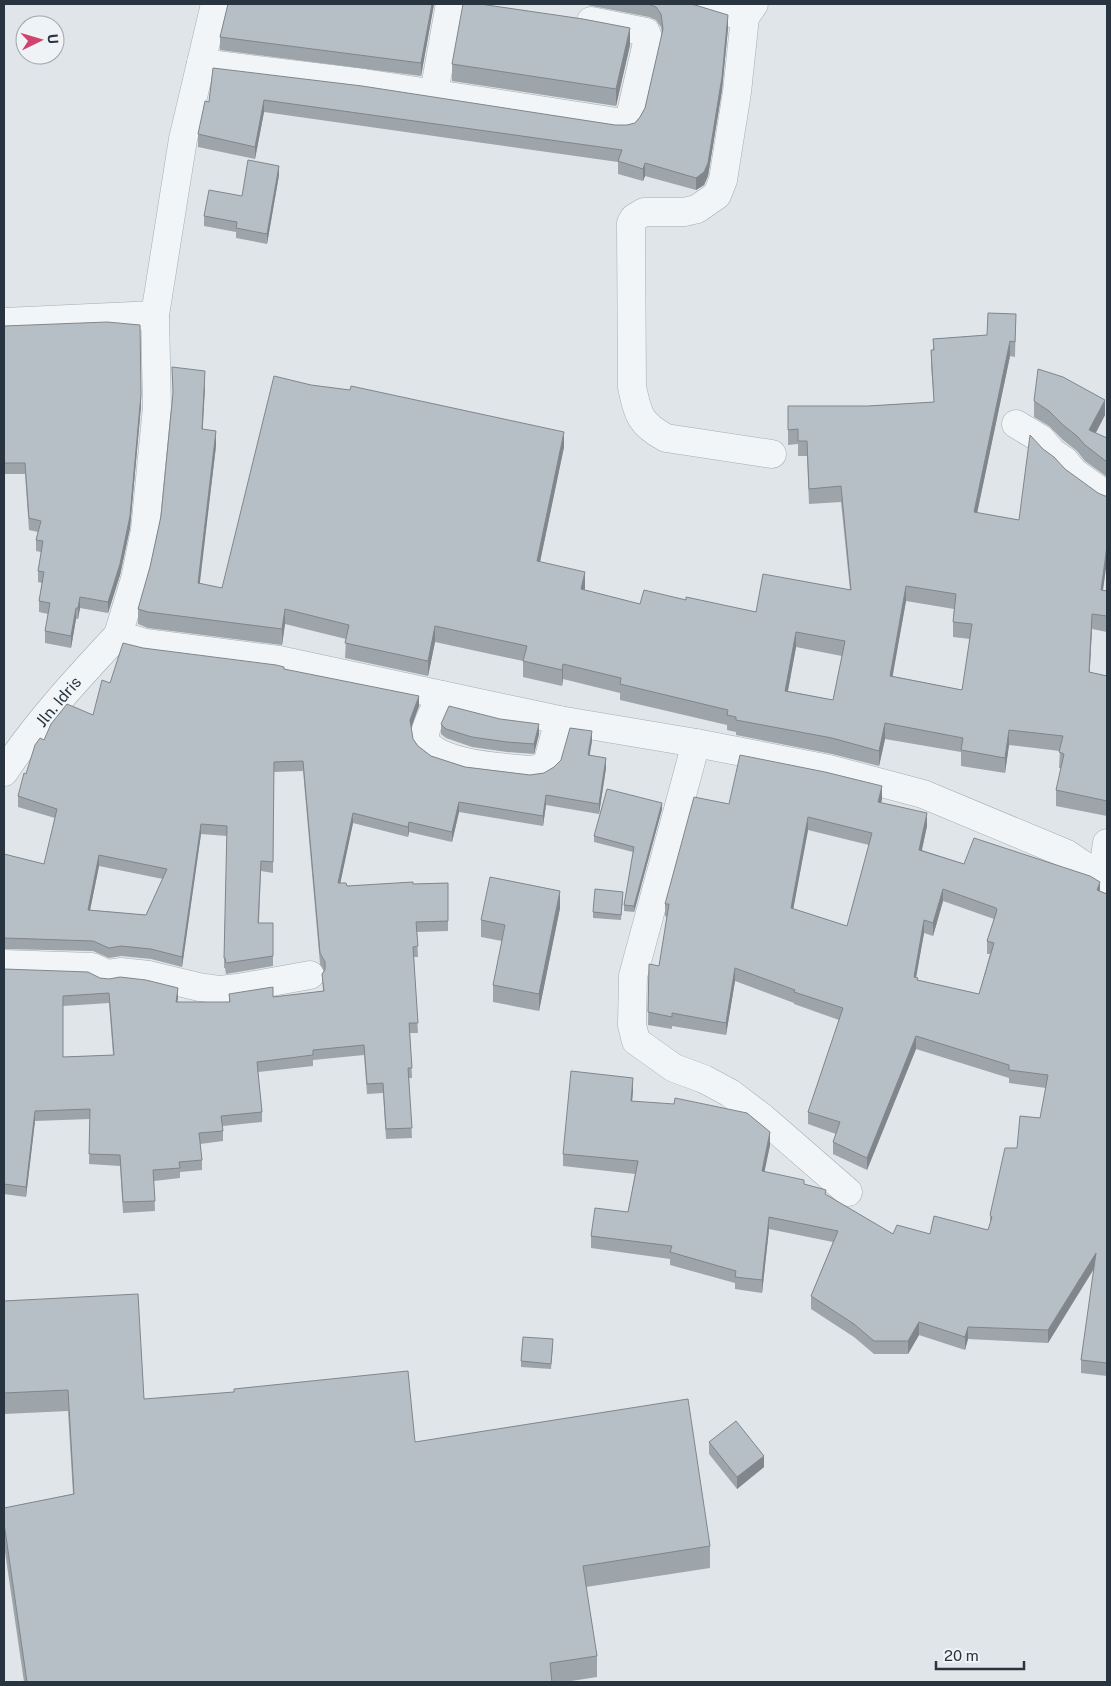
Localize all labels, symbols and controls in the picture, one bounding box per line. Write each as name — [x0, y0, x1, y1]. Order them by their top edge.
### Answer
north arrow — [15, 15, 65, 65]
text: U — [45, 33, 61, 45]
street label: Jln. Idris — [32, 673, 85, 731]
scale bar — [936, 1638, 1024, 1670]
text: 20 m — [944, 1647, 979, 1664]

